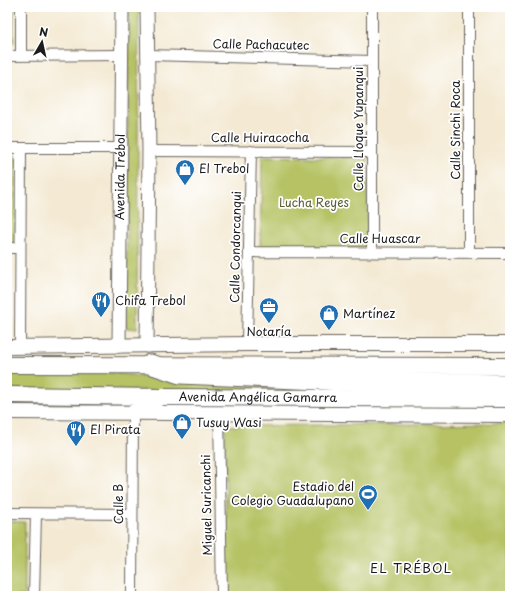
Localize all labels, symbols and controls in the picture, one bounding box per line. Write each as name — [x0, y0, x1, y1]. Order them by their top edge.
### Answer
north arrow — [22, 22, 62, 62]
text: N — [38, 23, 50, 41]
street label: Calle Pachacutec — [213, 34, 310, 54]
street label: Calle Lloque Yupanqui — [349, 67, 367, 191]
street label: Calle Sinchi Roca — [446, 80, 464, 180]
street label: Calle Huiracocha — [211, 128, 310, 146]
street label: Avenida Trébol — [110, 134, 129, 220]
shop icon: El Trebol — [174, 158, 196, 186]
place label: El Trebol — [199, 159, 249, 177]
street label: Calle Condorcanqui — [225, 191, 245, 303]
park label: Lucha Reyes — [279, 193, 350, 211]
street label: Calle Huascar — [340, 229, 421, 247]
restaurant icon: Chifa Trebol — [90, 290, 112, 318]
place label: Chifa Trebol — [115, 291, 186, 309]
office icon: Notaría — [258, 296, 280, 324]
shop icon: Martínez — [318, 303, 340, 331]
place label: Martínez — [343, 304, 396, 322]
place label: Notaría — [246, 322, 292, 340]
street label: Avenida Angélica Gamarra — [179, 387, 338, 406]
shop icon: Tusuy Wasi — [171, 412, 193, 440]
place label: Tusuy Wasi — [196, 413, 262, 431]
restaurant icon: El Pirata — [65, 419, 87, 447]
place label: El Pirata — [90, 420, 141, 438]
street label: Miguel Suricanchi — [196, 454, 216, 556]
place label: Estadio del Colegio Guadalupano — [231, 477, 354, 509]
sports icon: Estadio del Colegio Guadalupano — [357, 483, 379, 511]
street label: Calle B — [109, 484, 127, 524]
district label: EL TRÉBOL — [370, 558, 452, 577]

